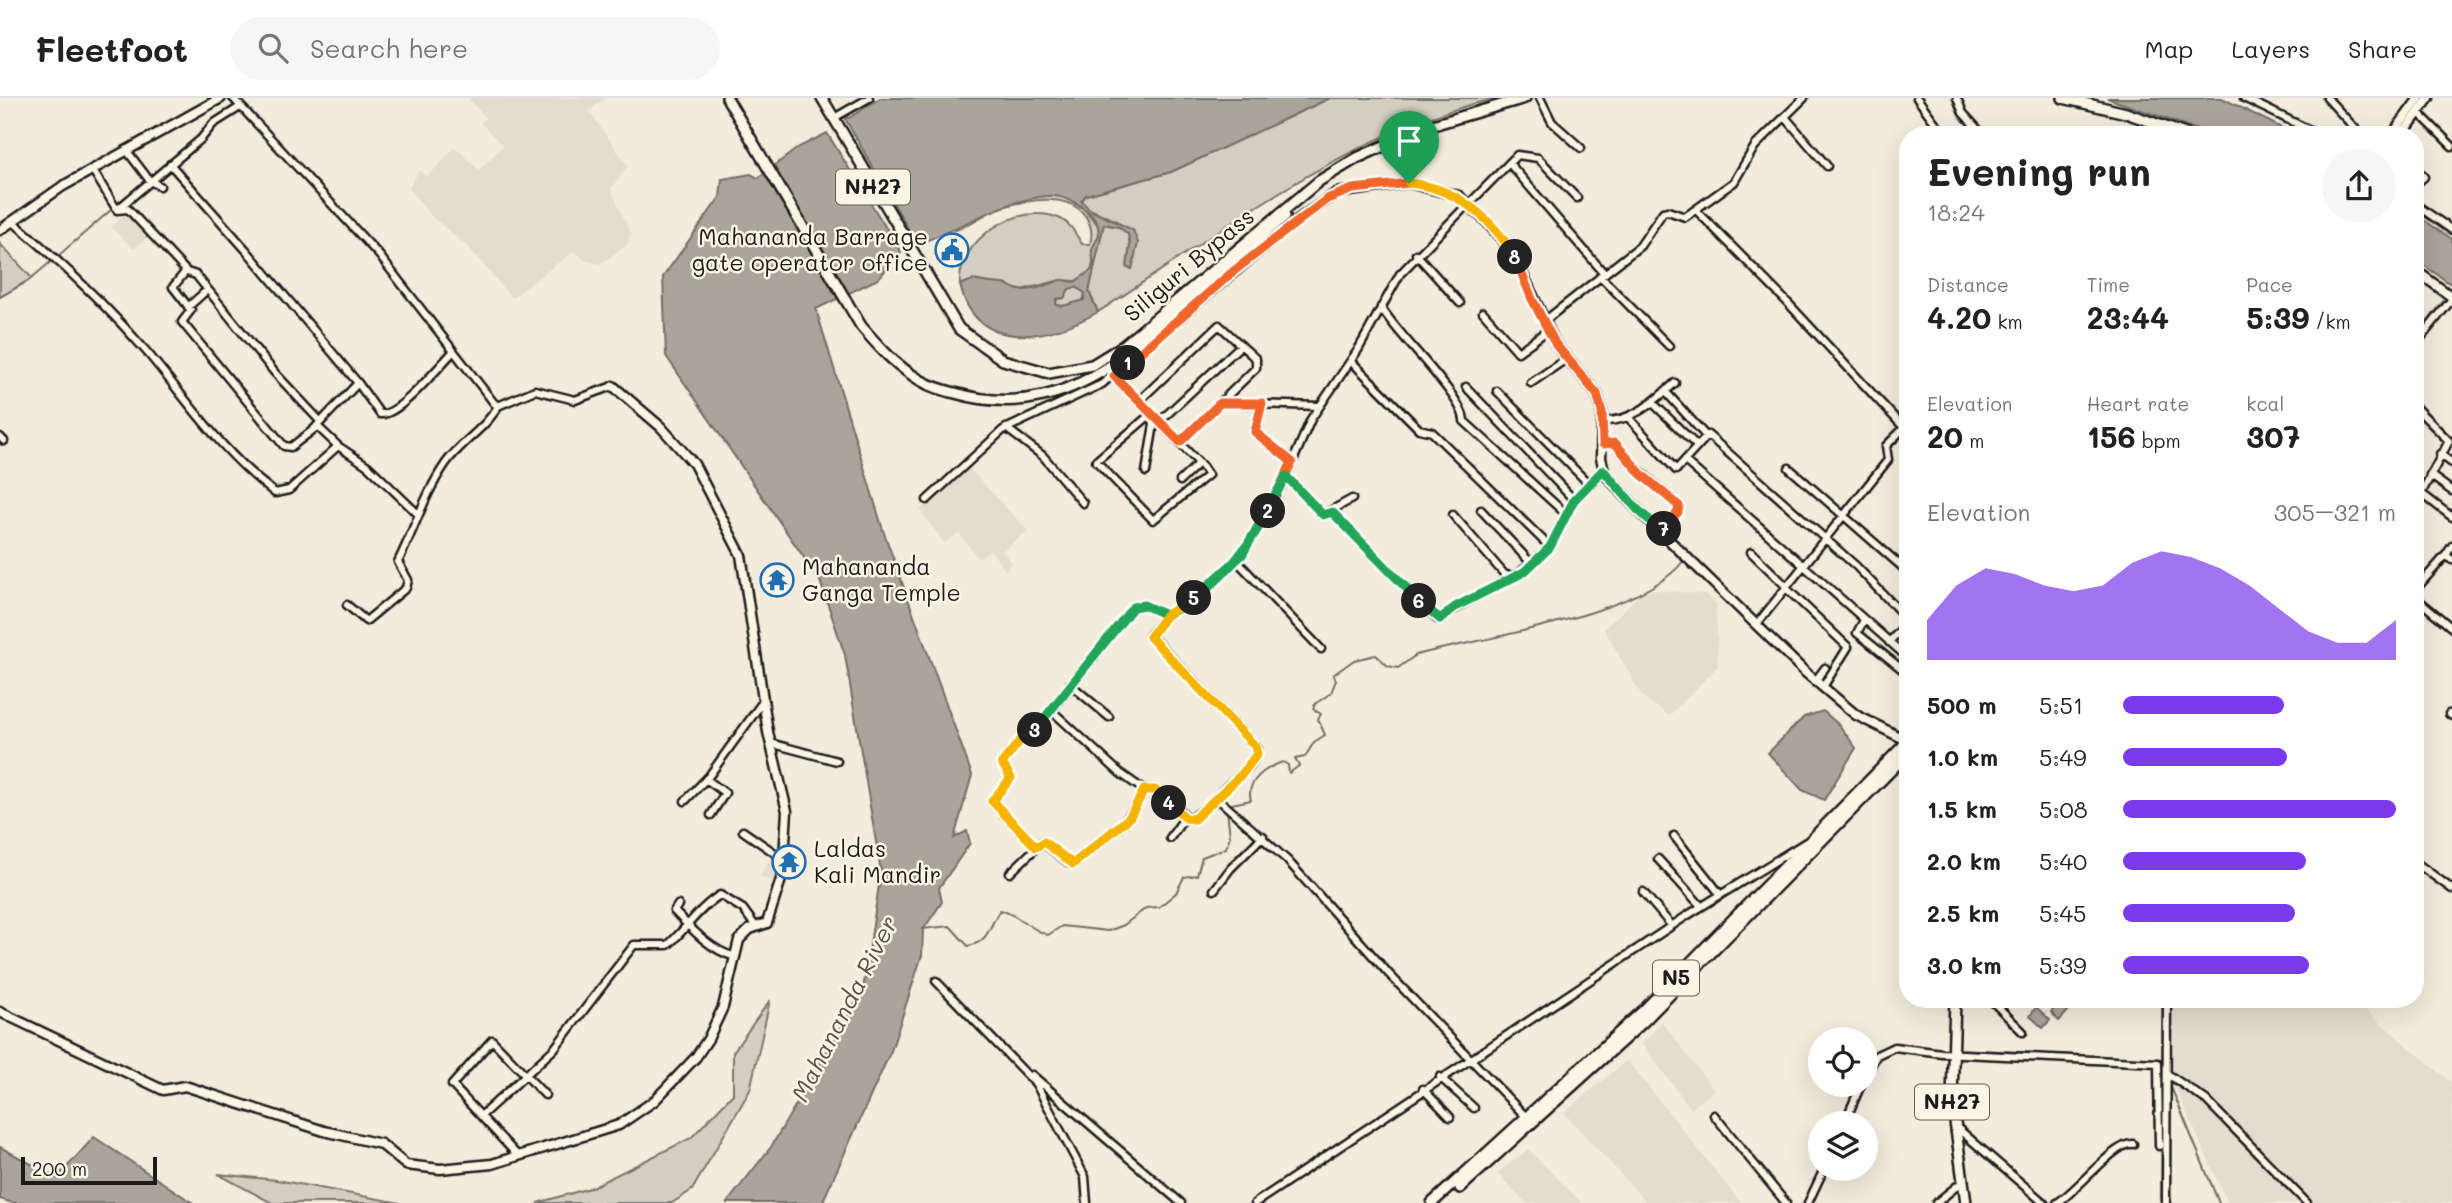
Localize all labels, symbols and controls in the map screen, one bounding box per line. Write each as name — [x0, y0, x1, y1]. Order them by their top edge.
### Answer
search box — [230, 17, 720, 80]
text: Fleetfoot — [35, 27, 188, 70]
icon: search — [254, 29, 292, 67]
text: Search here — [310, 31, 468, 65]
text: Map — [2145, 33, 2193, 64]
text: Layers — [2231, 33, 2310, 64]
text: Share — [2348, 33, 2417, 64]
pin — [1379, 111, 1439, 183]
icon: arrive — [1390, 122, 1428, 160]
text: Evening run — [1927, 146, 2151, 196]
button: share — [2322, 149, 2396, 223]
road number: NH27 — [836, 170, 910, 204]
text: 18:24 — [1927, 197, 1985, 227]
street label: Siliguri Bypass — [1117, 201, 1260, 328]
place label: Mahananda Barrage gate operator office — [692, 221, 928, 277]
public building icon: Mahananda Barrage gate operator office — [933, 231, 971, 269]
pin: 8 — [1498, 240, 1532, 274]
text: 8 — [1509, 244, 1520, 269]
text: Distance — [1927, 272, 2009, 297]
text: Time — [2087, 272, 2130, 297]
text: Pace — [2246, 272, 2293, 297]
text: 4.20 — [1927, 297, 1991, 337]
text: 23:44 — [2087, 297, 2169, 337]
text: 5:39 — [2246, 297, 2309, 337]
text: km — [1991, 309, 2023, 334]
text: /km — [2309, 309, 2351, 334]
pin: 1 — [1110, 345, 1146, 380]
text: 1 — [1123, 350, 1132, 375]
text: Elevation — [1927, 391, 2012, 416]
text: Heart rate — [2087, 391, 2189, 416]
text: kcal — [2246, 391, 2284, 416]
text: 20 — [1927, 416, 1963, 456]
text: 156 — [2087, 416, 2136, 456]
text: 307 — [2246, 416, 2300, 456]
text: m — [1963, 428, 1984, 453]
text: bpm — [2136, 428, 2181, 453]
pin: 2 — [1250, 494, 1286, 528]
text: Elevation — [1927, 497, 2030, 527]
text: 305–321 m — [2274, 497, 2396, 527]
text: 2 — [1262, 498, 1273, 523]
pin: 7 — [1646, 512, 1682, 546]
text: 7 — [1658, 516, 1669, 541]
place label: Mahananda Ganga Temple — [802, 551, 961, 607]
temple icon: Mahananda Ganga Temple — [758, 561, 796, 599]
pin: 5 — [1176, 580, 1212, 616]
pin: 6 — [1402, 584, 1436, 618]
text: 5 — [1188, 585, 1199, 610]
text: 6 — [1413, 588, 1424, 613]
text: 500 m — [1927, 690, 1997, 720]
text: 5:51 — [2039, 690, 2083, 720]
pin: 3 — [1018, 712, 1052, 748]
text: 3 — [1029, 717, 1040, 742]
text: 1.0 km — [1927, 742, 1998, 772]
text: 5:49 — [2039, 742, 2087, 772]
pin: 4 — [1152, 786, 1186, 820]
text: 4 — [1162, 790, 1175, 815]
text: 1.5 km — [1927, 794, 1997, 824]
text: 5:08 — [2039, 794, 2088, 824]
place label: Laldas Kali Mandir — [814, 833, 941, 889]
temple icon: Laldas Kali Mandir — [770, 843, 808, 881]
text: 2.0 km — [1927, 846, 2001, 876]
text: 5:40 — [2039, 846, 2087, 876]
text: 2.5 km — [1927, 898, 1999, 928]
text: 5:45 — [2039, 898, 2086, 928]
water label: Mahananda River — [783, 910, 904, 1106]
text: 3.0 km — [1927, 950, 2002, 980]
text: 5:39 — [2039, 950, 2087, 980]
road number: N5 — [1653, 960, 1699, 996]
map controls — [1808, 1027, 1878, 1181]
button: locate — [1808, 1027, 1878, 1097]
road number: NH27 — [1915, 1084, 1989, 1119]
button: layers — [1808, 1111, 1878, 1181]
scale bar — [21, 1154, 158, 1186]
text: 200 m — [32, 1156, 87, 1181]

